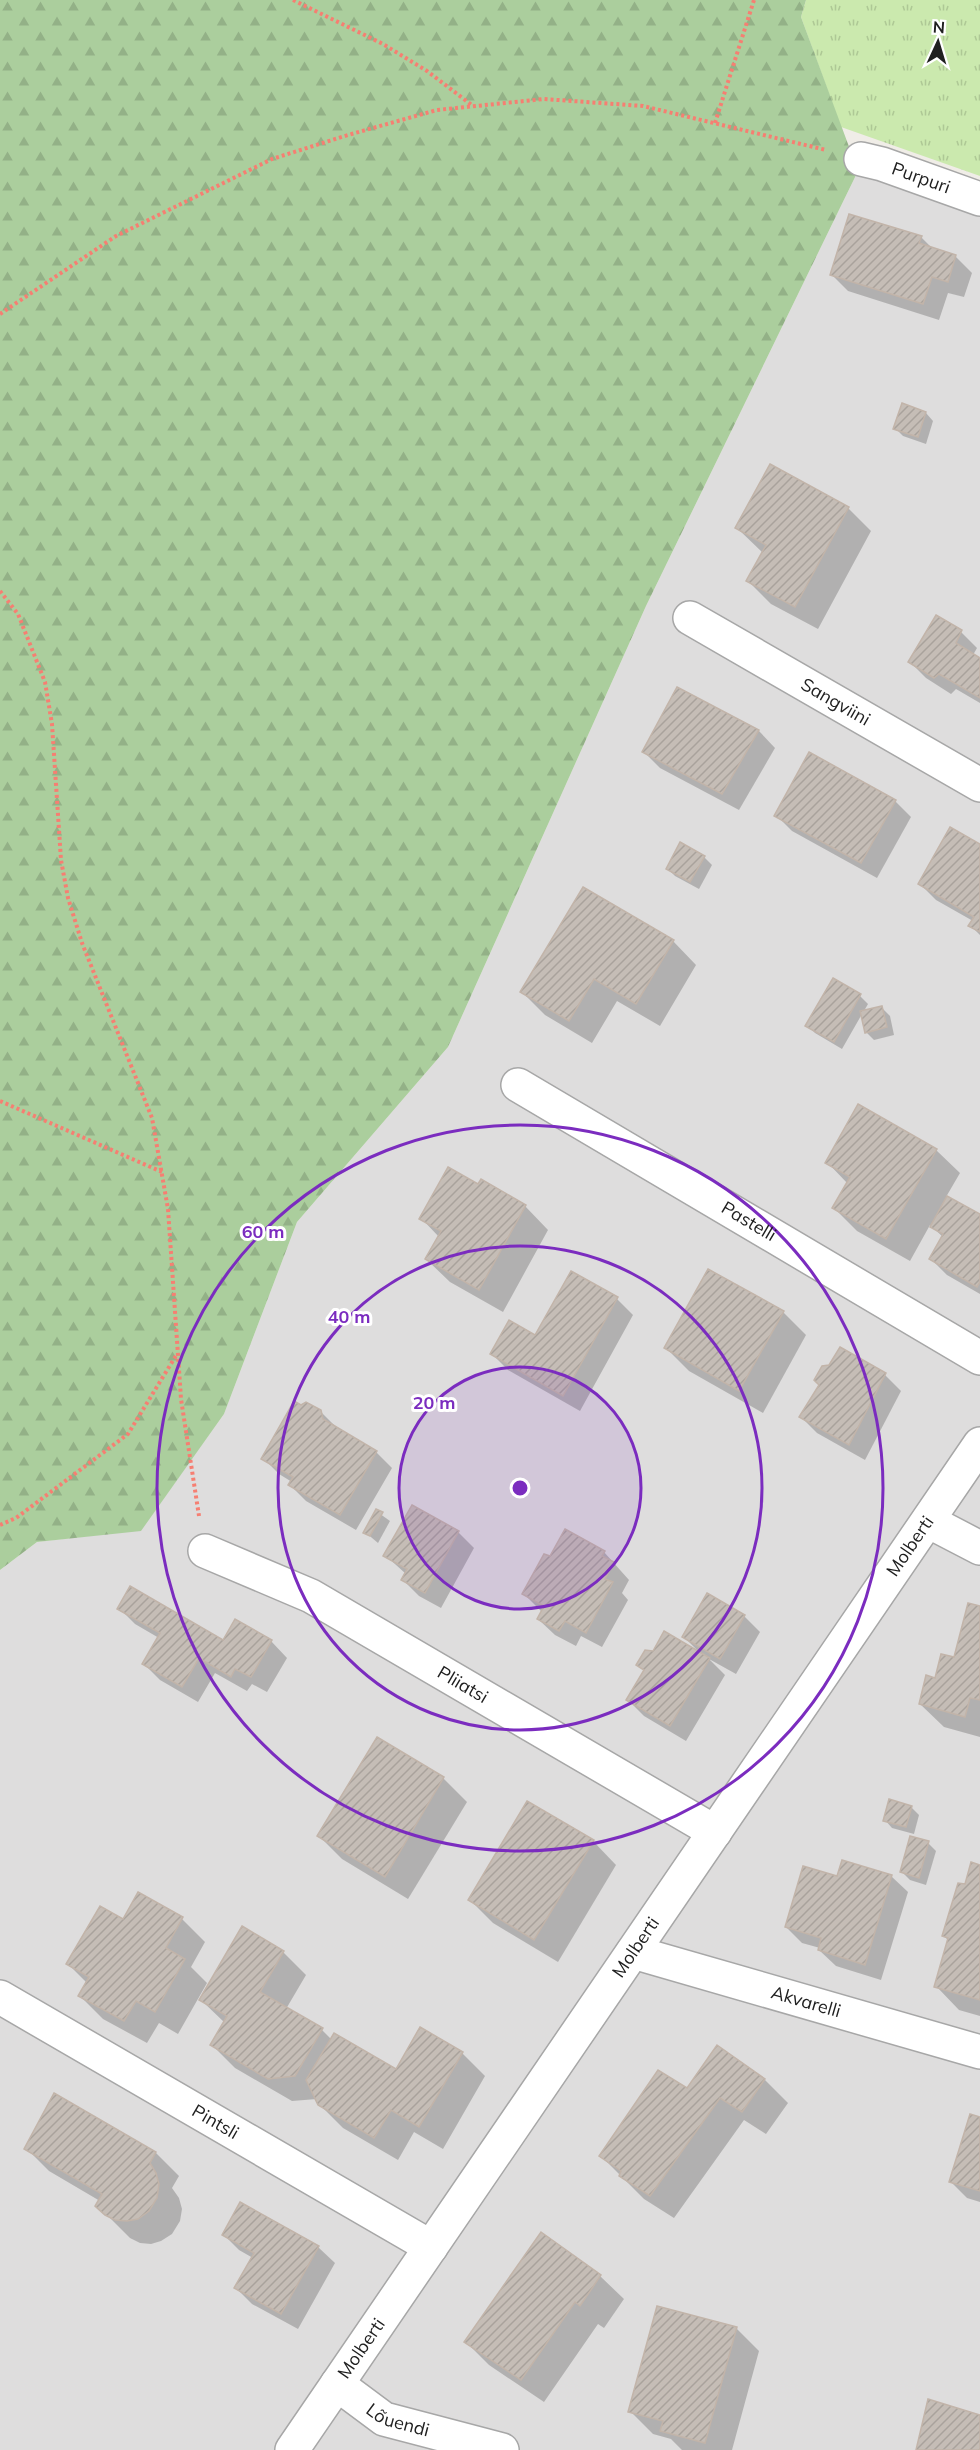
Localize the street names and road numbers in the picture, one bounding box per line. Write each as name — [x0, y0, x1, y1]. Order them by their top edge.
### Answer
street label: Purpuri — [889, 156, 954, 198]
street label: Sangviini — [797, 672, 875, 730]
street label: Pastelli — [717, 1196, 781, 1246]
street label: Molberti — [881, 1511, 938, 1581]
street label: Pliiatsi — [434, 1660, 493, 1708]
street label: Molberti — [607, 1912, 664, 1982]
street label: Akvarelli — [769, 1980, 844, 2022]
street label: Pintsli — [188, 2099, 243, 2144]
street label: Molberti — [332, 2314, 390, 2383]
street label: Lõuendi — [362, 2398, 432, 2441]

